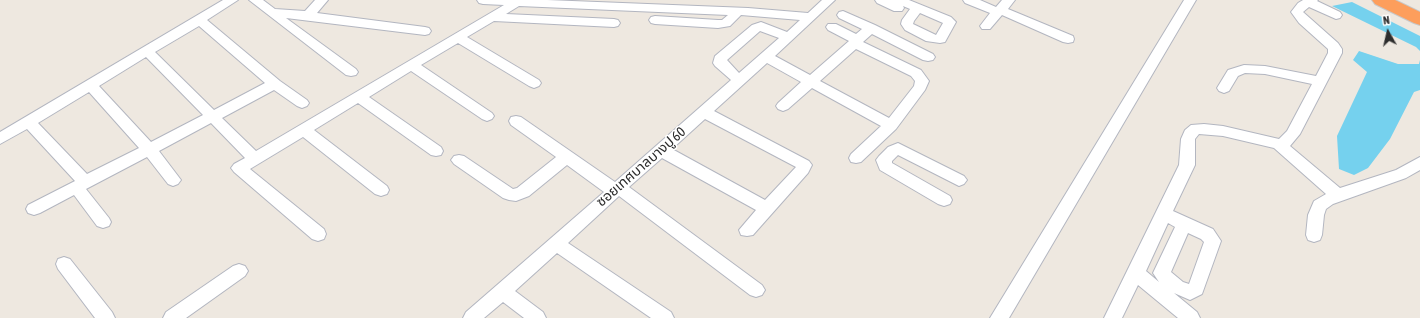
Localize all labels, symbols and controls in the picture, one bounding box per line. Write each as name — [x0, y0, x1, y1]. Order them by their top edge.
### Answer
north arrow — [1368, 12, 1408, 52]
text: N — [1382, 14, 1390, 27]
street label: ซอยเทศบาลบางปู 60 — [593, 124, 689, 210]

